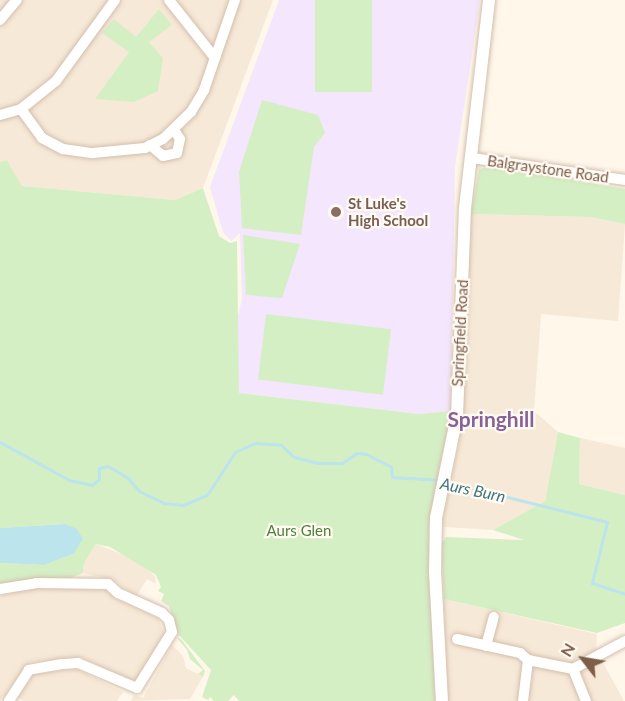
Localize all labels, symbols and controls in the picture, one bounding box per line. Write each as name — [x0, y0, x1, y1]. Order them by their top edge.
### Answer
street label: Balgraystone Road — [486, 152, 610, 186]
place label: St Luke's High School — [348, 194, 428, 229]
marker: St Luke's High School — [329, 205, 343, 219]
street label: Springfield Road — [448, 279, 472, 387]
district label: Springhill — [448, 406, 534, 432]
water label: Aurs Burn — [439, 474, 507, 506]
park label: Aurs Glen — [267, 522, 331, 540]
north arrow — [553, 629, 613, 689]
text: N — [556, 639, 578, 660]

